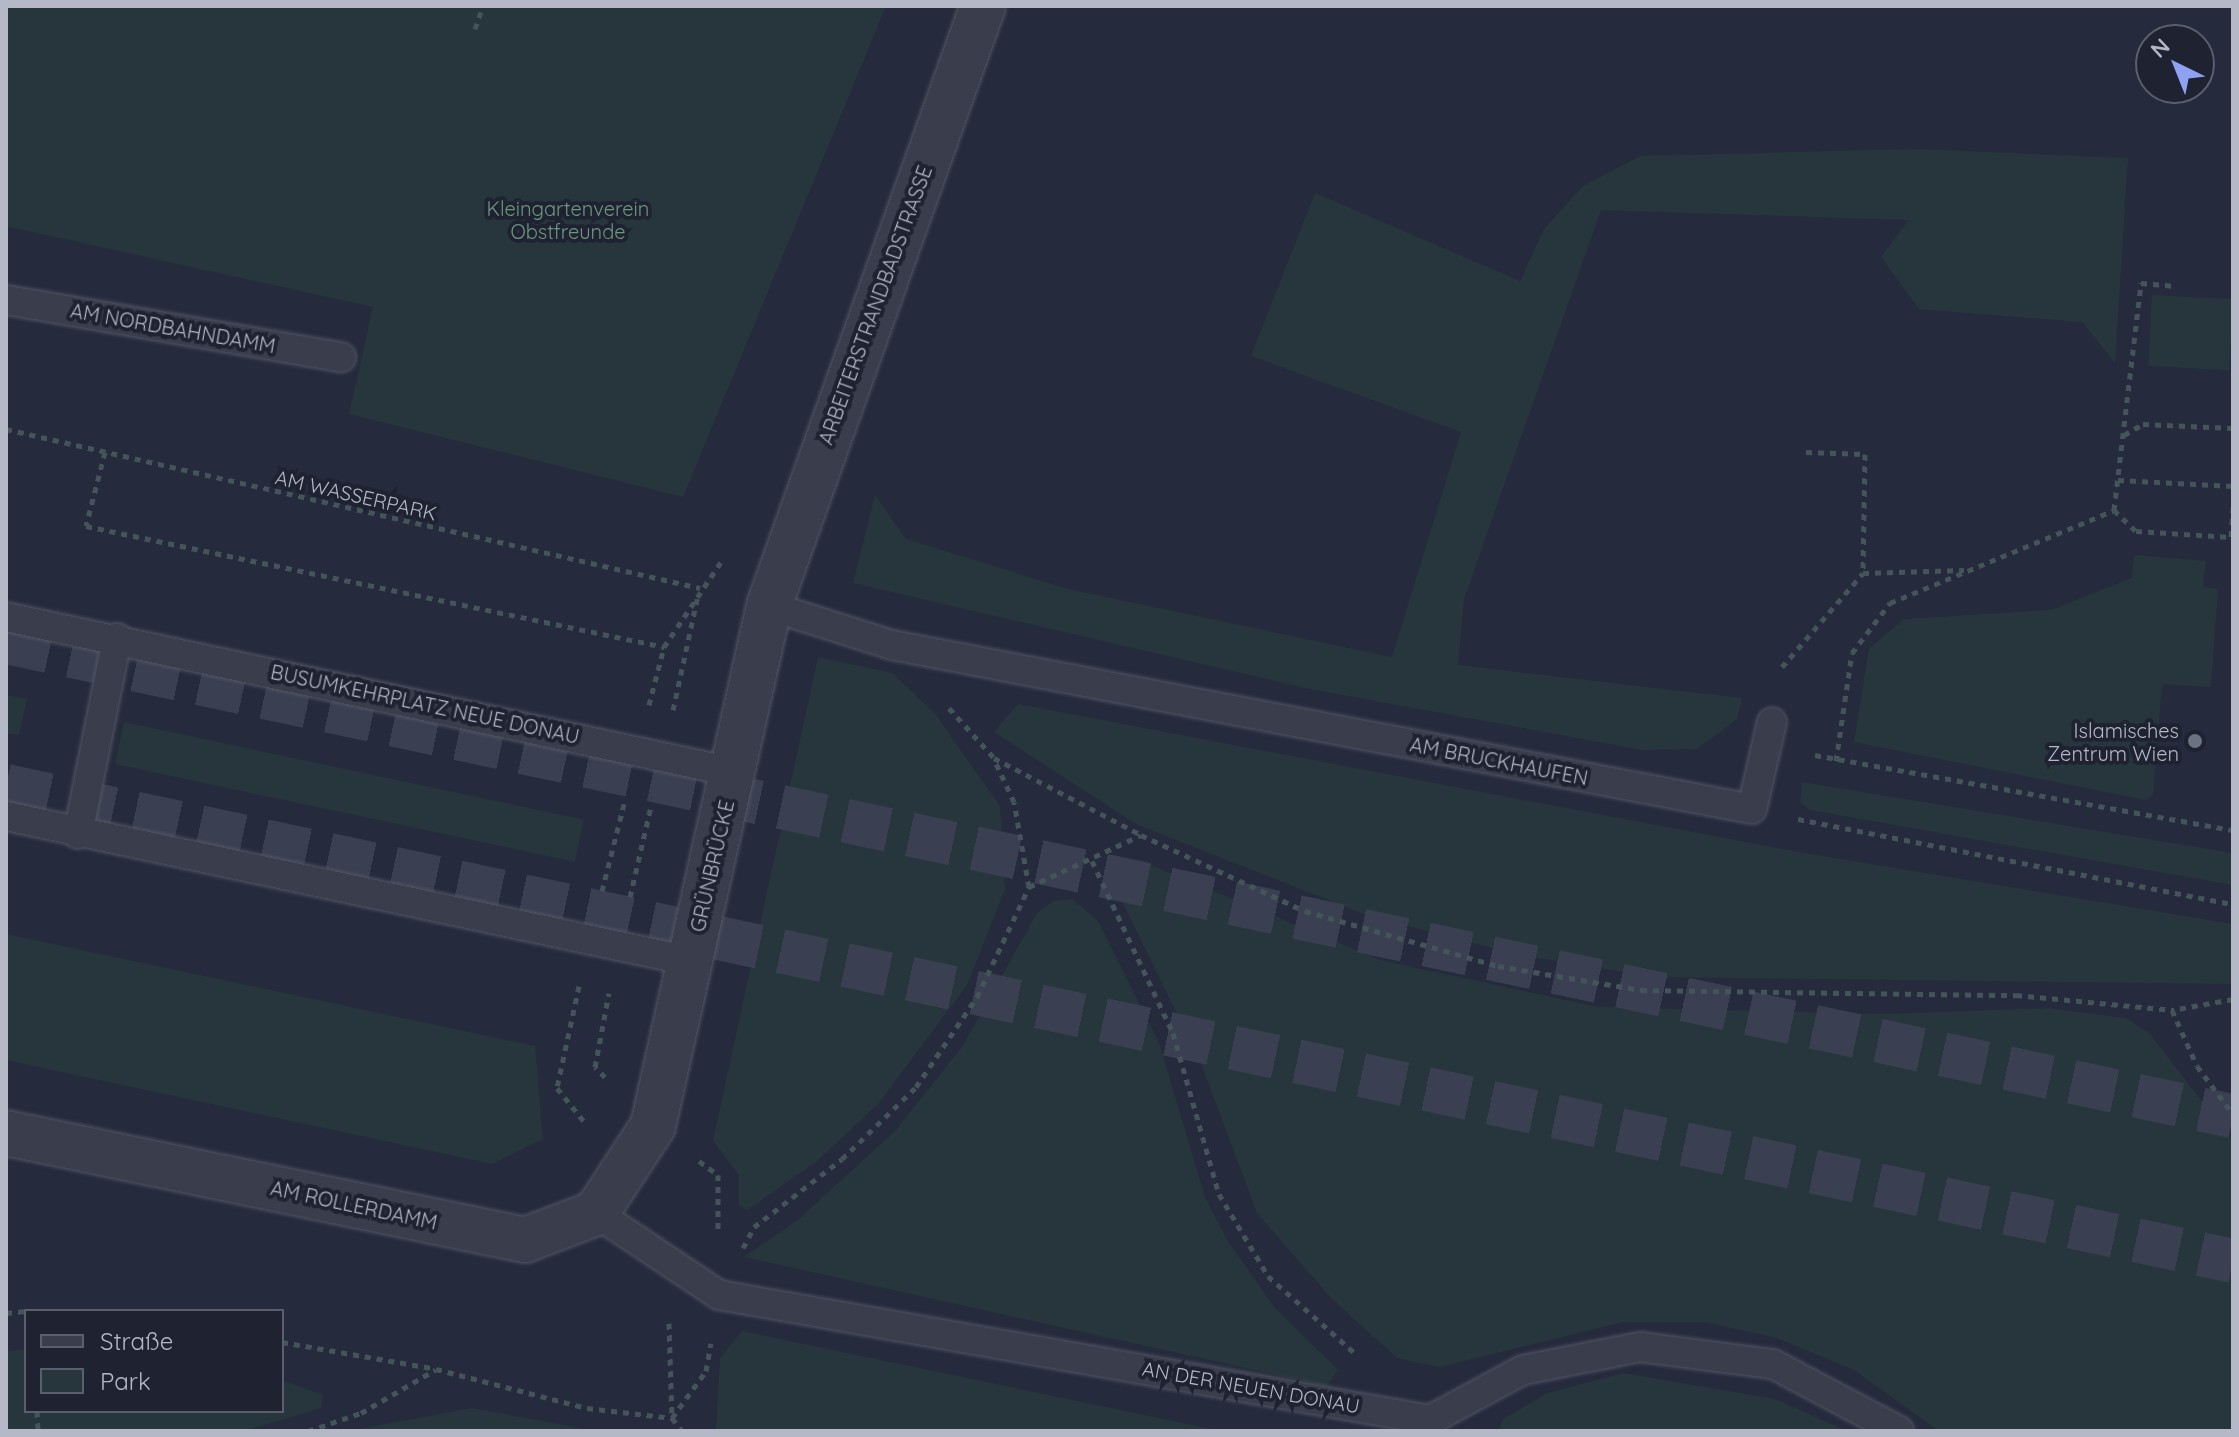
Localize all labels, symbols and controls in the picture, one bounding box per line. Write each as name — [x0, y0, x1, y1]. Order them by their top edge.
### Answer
north arrow — [2135, 24, 2215, 104]
text: N — [2145, 32, 2175, 64]
street label: ARBEITERSTRANDBADSTRASSE — [813, 162, 937, 448]
park label: Kleingartenverein Obstfreunde — [487, 196, 649, 243]
street label: AM NORDBAHNDAMM — [69, 298, 277, 358]
street label: AM WASSERPARK — [273, 465, 439, 525]
street label: BUSUMKEHRPLATZ NEUE DONAU — [268, 660, 582, 748]
place label: Islamisches Zentrum Wien — [2047, 718, 2179, 765]
street label: AM BRUCKHAUFEN — [1408, 732, 1590, 790]
marker: Islamisches Zentrum Wien — [2186, 732, 2204, 750]
street label: GRÜNBRÜCKE — [685, 798, 739, 934]
street label: AM ROLLERDAMM — [268, 1176, 440, 1234]
legend — [24, 1309, 284, 1413]
text: Straße — [100, 1326, 173, 1356]
street label: AN DER NEUEN DONAU — [1140, 1356, 1362, 1418]
text: Park — [100, 1366, 151, 1396]

